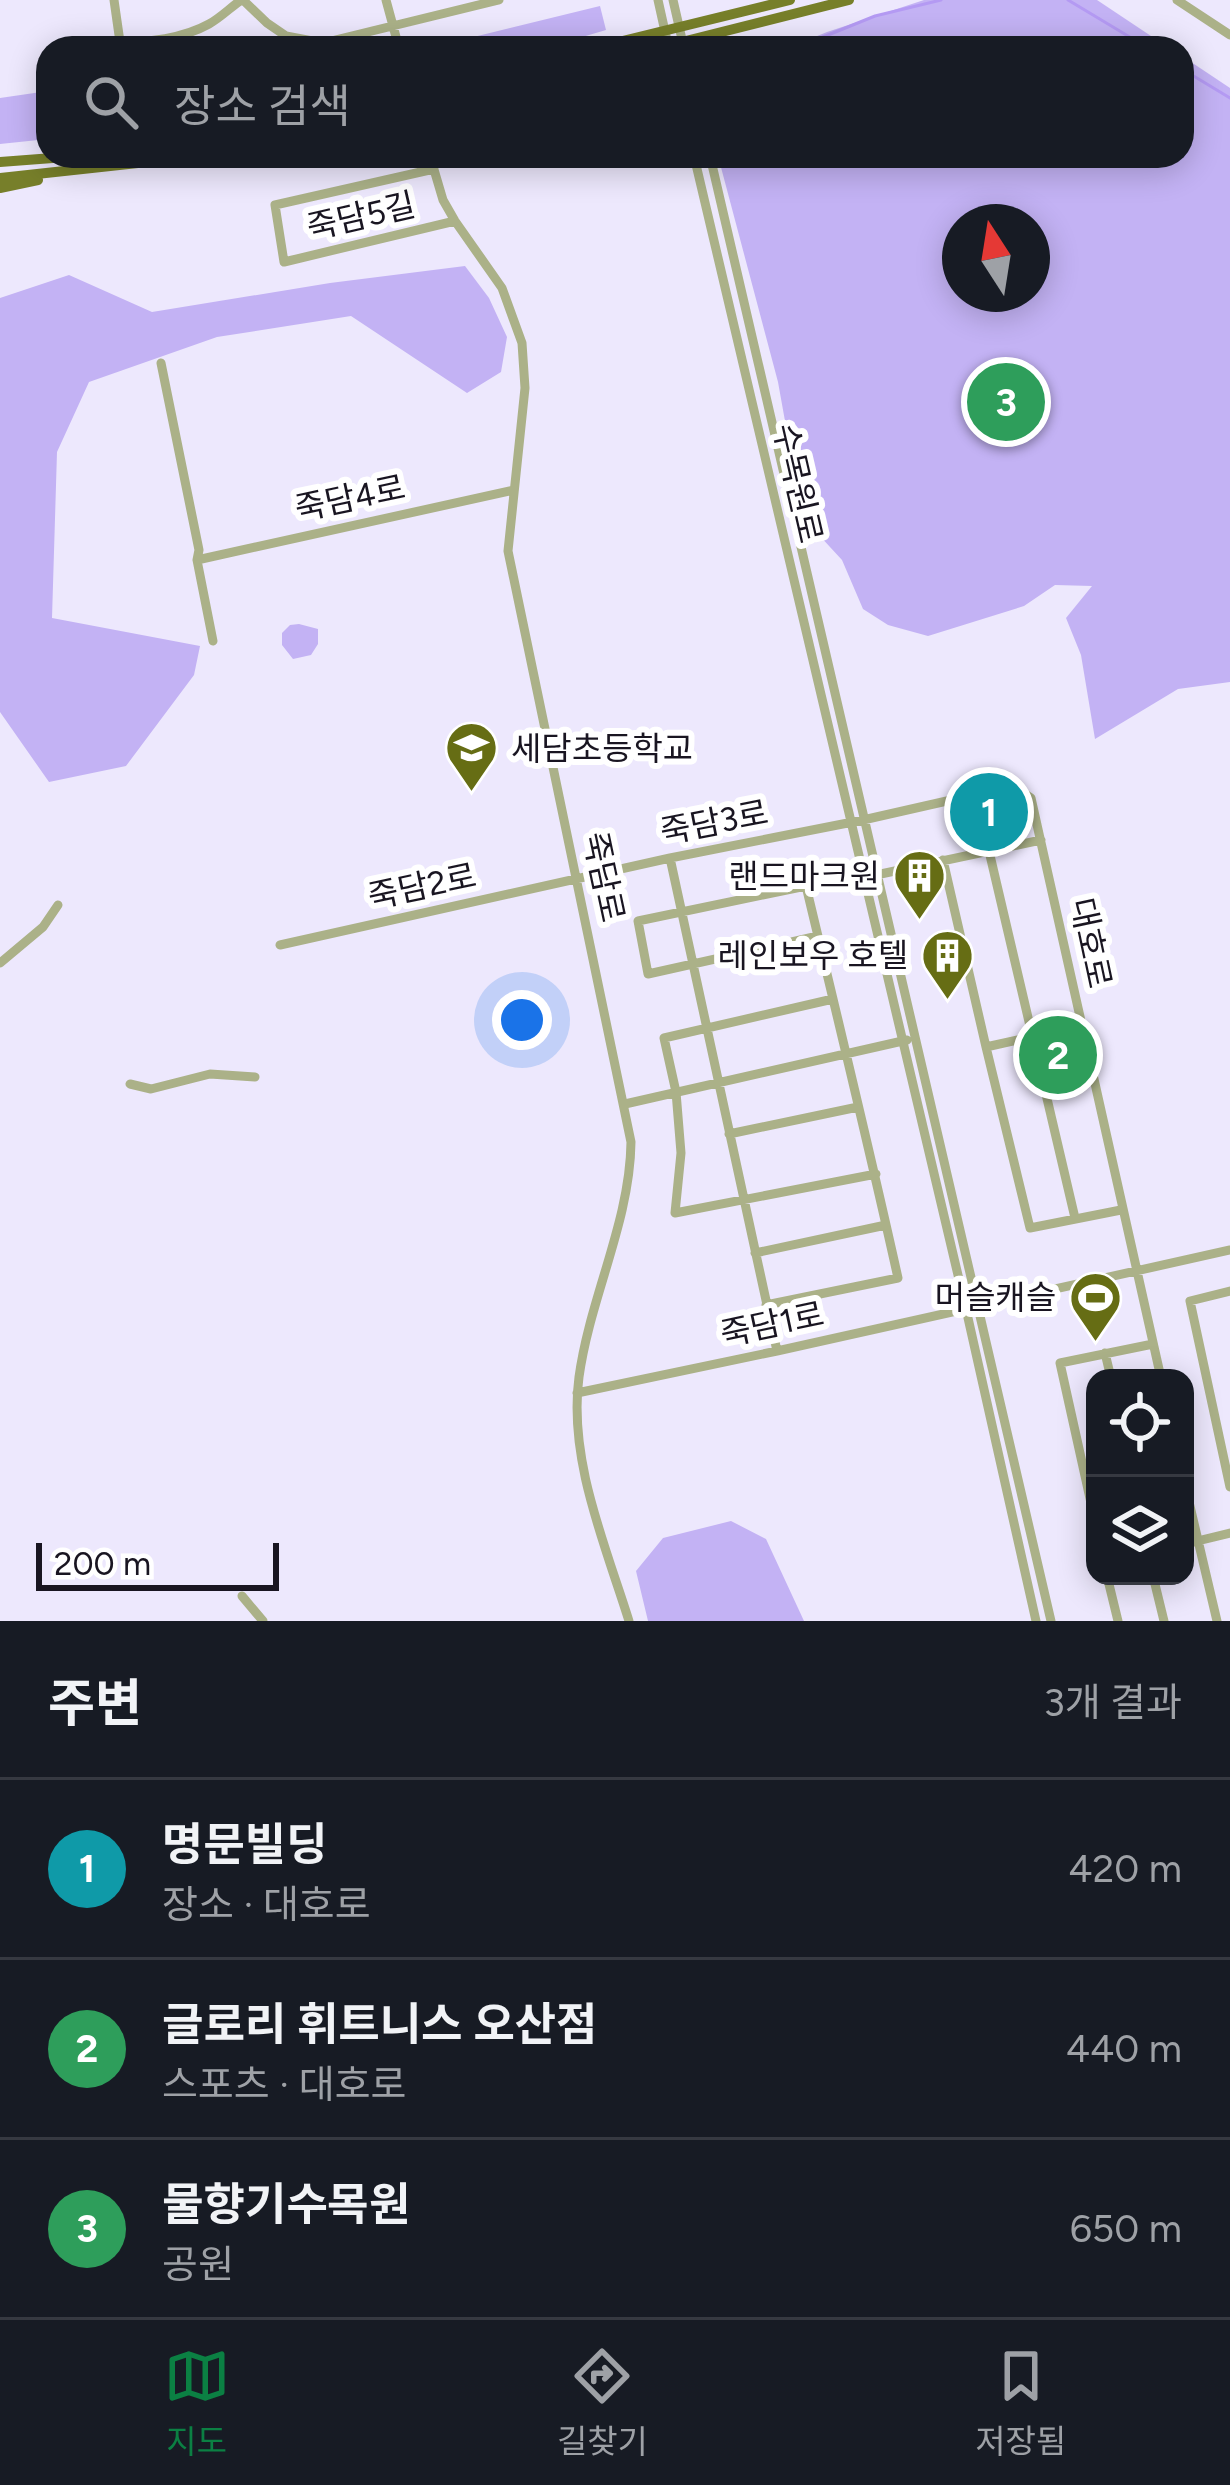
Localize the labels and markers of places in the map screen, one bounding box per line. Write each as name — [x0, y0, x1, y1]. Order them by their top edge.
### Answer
pin: 3 — [967, 357, 1045, 447]
school or university icon: 세담초등학교 — [444, 720, 500, 794]
place label: 세담초등학교 — [511, 729, 693, 768]
pin: 1 — [950, 767, 1028, 857]
building icon: 랜드마크원 — [891, 848, 947, 922]
place label: 랜드마크원 — [728, 857, 880, 896]
building icon: 레인보우 호텔 — [919, 927, 975, 1001]
place label: 레인보우 호텔 — [718, 936, 908, 975]
pin: 2 — [1019, 1010, 1097, 1100]
sports icon: 머슬캐슬 — [1067, 1269, 1123, 1343]
place label: 머슬캐슬 — [935, 1278, 1056, 1317]

